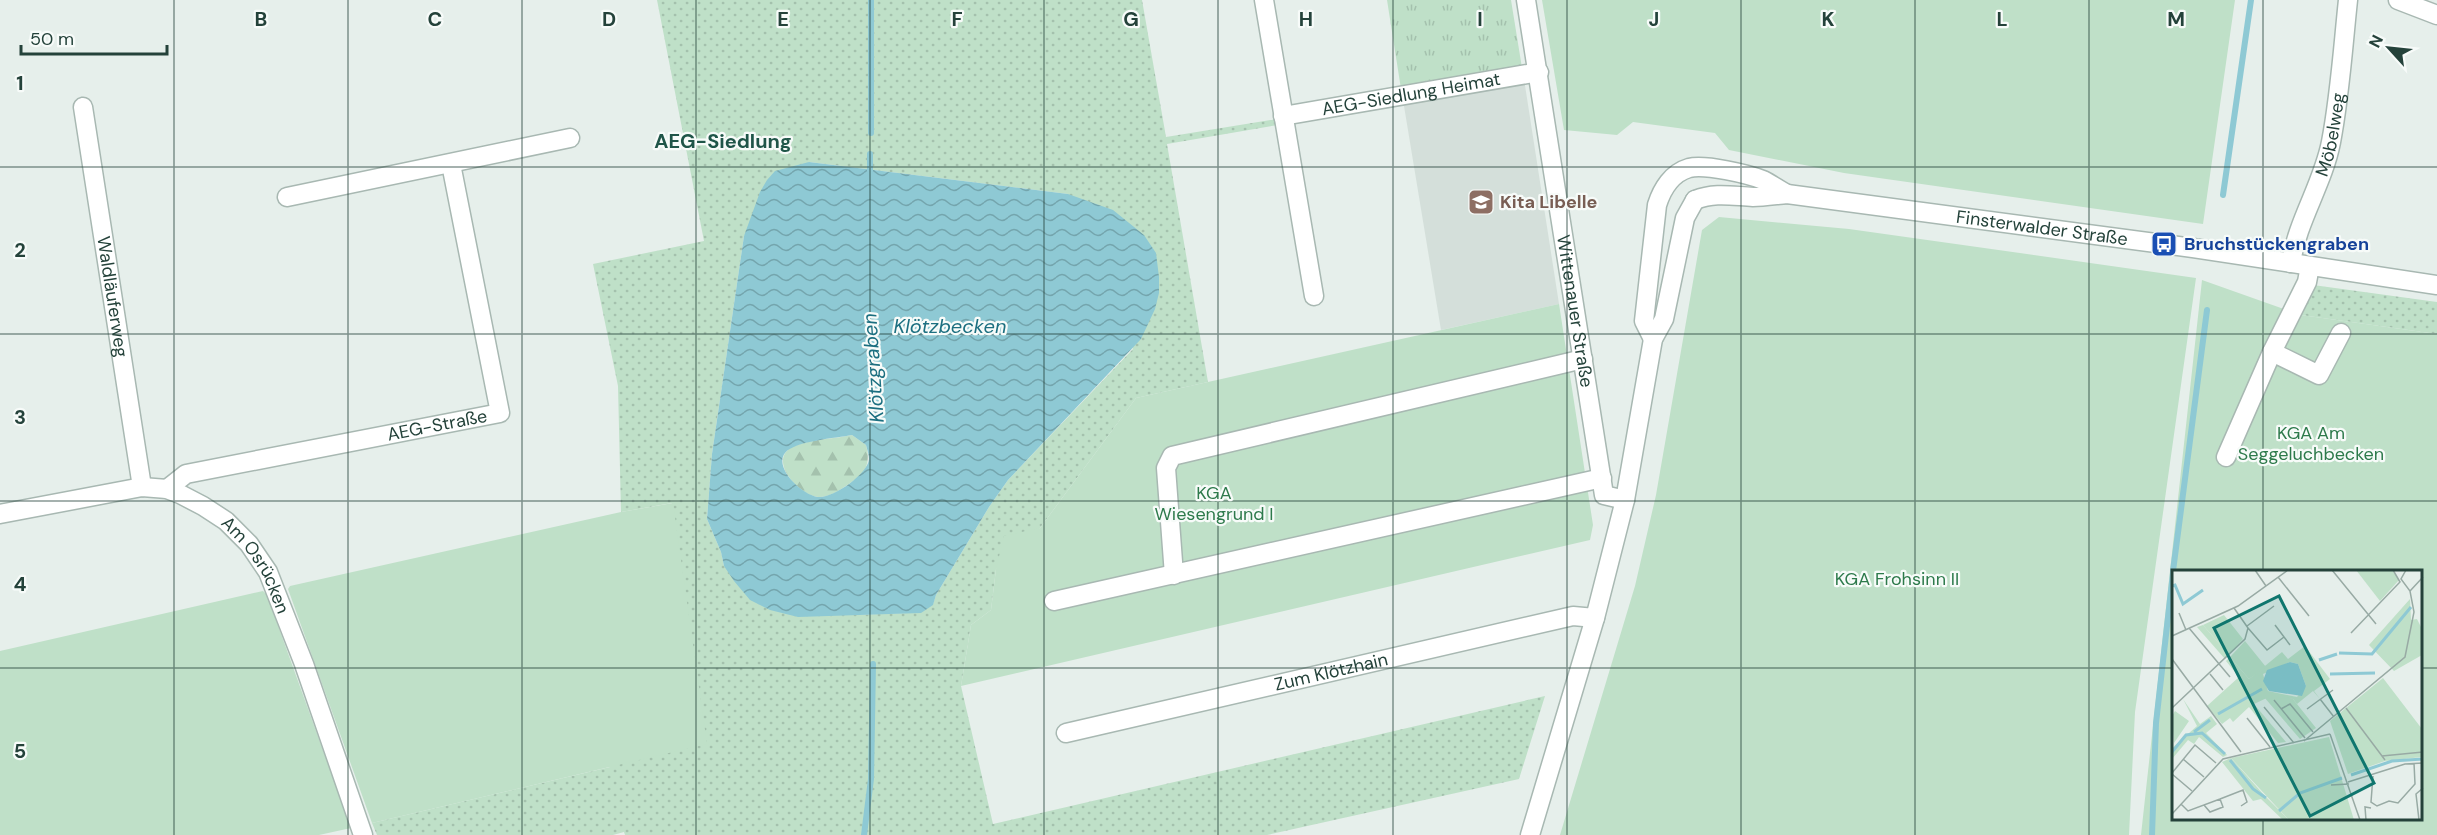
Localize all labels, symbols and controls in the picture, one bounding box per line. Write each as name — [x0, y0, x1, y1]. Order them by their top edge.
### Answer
text: B — [255, 6, 267, 32]
text: C — [428, 6, 442, 32]
text: D — [602, 6, 616, 32]
text: E — [777, 6, 789, 32]
text: F — [951, 6, 963, 32]
text: G — [1123, 6, 1139, 32]
text: H — [1299, 6, 1313, 32]
text: I — [1477, 6, 1483, 32]
text: J — [1649, 6, 1659, 32]
text: K — [1821, 6, 1835, 32]
text: L — [1996, 6, 2008, 32]
text: M — [2167, 6, 2185, 32]
scale bar — [21, 18, 166, 56]
north arrow — [2359, 18, 2419, 78]
text: 50 m — [30, 27, 74, 51]
text: N — [2364, 31, 2388, 51]
street label: AEG-Siedlung Heimat — [1320, 67, 1502, 121]
text: 1 — [16, 70, 24, 96]
street label: Möbelweg — [2310, 91, 2350, 180]
district label: AEG-Siedlung — [654, 128, 792, 154]
school or university icon: Kita Libelle — [1466, 187, 1496, 217]
place label: Kita Libelle — [1500, 190, 1597, 214]
street label: Finsterwalder Straße — [1955, 205, 2129, 251]
bus stop icon: Bruchstückengraben — [2149, 229, 2179, 259]
place label: Bruchstückengraben — [2184, 232, 2369, 256]
street label: Wittenauer Straße — [1551, 233, 1599, 389]
street label: Waldläuferweg — [91, 235, 134, 359]
text: 2 — [14, 237, 26, 263]
water label: Klötzgraben — [856, 312, 890, 424]
water label: Klötzbecken — [894, 313, 1006, 339]
text: 3 — [14, 404, 26, 430]
street label: AEG-Straße — [385, 404, 489, 447]
park label: KGA Am Seggeluchbecken — [2238, 421, 2384, 466]
park label: KGA Wiesengrund I — [1154, 481, 1274, 526]
street label: Am Osrücken — [216, 511, 295, 617]
park label: KGA Frohsinn II — [1835, 567, 1959, 591]
inset map — [2172, 570, 2422, 820]
text: 4 — [14, 571, 27, 597]
street label: Zum Klötzhain — [1272, 647, 1390, 697]
text: 5 — [14, 738, 26, 764]

